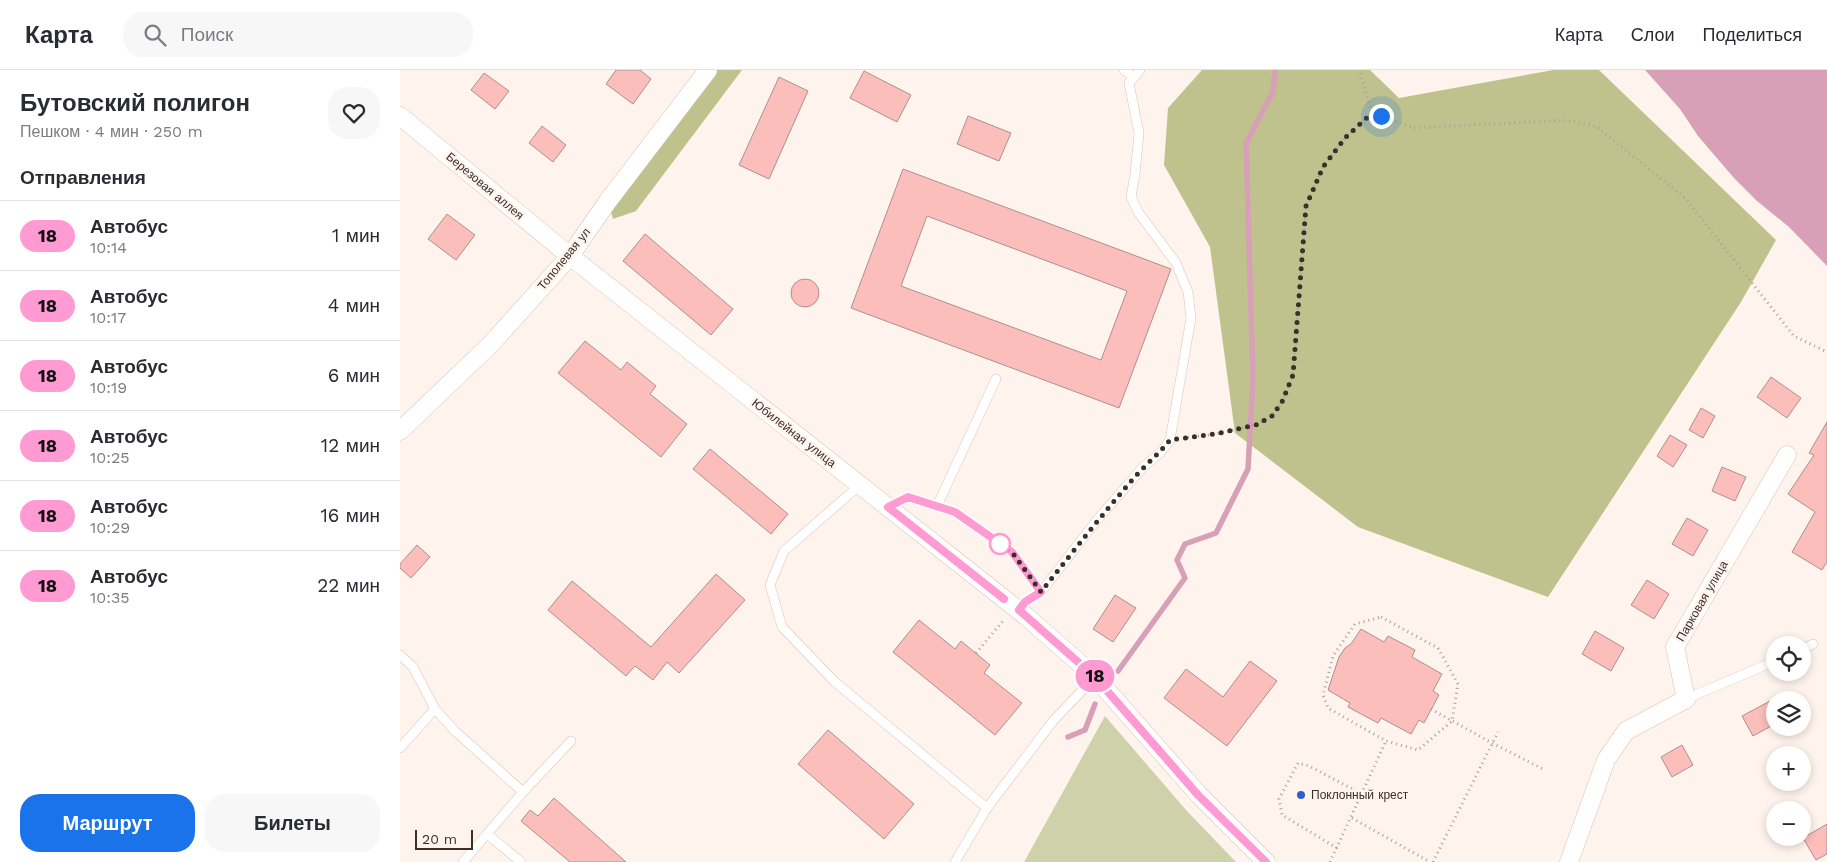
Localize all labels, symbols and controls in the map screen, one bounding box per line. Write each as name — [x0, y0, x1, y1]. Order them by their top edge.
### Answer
search box — [123, 12, 473, 57]
text: Карта — [25, 21, 93, 49]
icon: search — [141, 21, 169, 49]
text: Поиск — [181, 23, 233, 46]
text: Карта — [1555, 24, 1603, 45]
text: Слои — [1631, 24, 1675, 45]
text: Поделиться — [1703, 24, 1802, 45]
button: heart — [328, 87, 380, 139]
text: Бутовский полигон — [20, 89, 250, 117]
your location — [1369, 104, 1394, 129]
text: Пешком · 4 мин · 250 m — [20, 122, 203, 141]
street label: Березовая аллея — [443, 149, 527, 223]
text: Отправления — [20, 166, 146, 189]
text: Автобус — [90, 215, 168, 238]
text: 1 мин — [332, 224, 380, 247]
text: 18 — [38, 225, 57, 246]
street label: Тополевая ул — [535, 225, 593, 293]
text: 10:14 — [90, 238, 127, 257]
text: Автобус — [90, 285, 168, 308]
text: 4 мин — [328, 294, 380, 317]
text: 18 — [38, 295, 57, 316]
text: 10:17 — [90, 308, 126, 327]
text: Автобус — [90, 355, 168, 378]
text: 6 мин — [328, 364, 380, 387]
text: 18 — [38, 365, 57, 386]
text: 10:19 — [90, 378, 127, 397]
street label: Юбилейная улица — [749, 396, 839, 470]
text: Автобус — [90, 425, 168, 448]
text: 12 мин — [321, 434, 380, 457]
text: 18 — [38, 435, 57, 456]
text: 10:25 — [90, 448, 130, 467]
text: Автобус — [90, 495, 168, 518]
text: 16 мин — [320, 504, 380, 527]
text: 18 — [38, 505, 57, 526]
text: 10:29 — [90, 518, 130, 537]
unlabelled marker — [989, 533, 1011, 555]
street label: Парковая улица — [1673, 558, 1731, 644]
text: Автобус — [90, 565, 168, 588]
text: 22 мин — [317, 574, 380, 597]
text: 18 — [38, 575, 57, 596]
text: 10:35 — [90, 588, 130, 607]
map controls — [1766, 636, 1811, 846]
button: locate — [1766, 636, 1811, 681]
line badge: 18 — [1072, 660, 1118, 692]
text: 18 — [1085, 665, 1105, 686]
button: layers — [1766, 691, 1811, 736]
button: + — [1766, 746, 1811, 791]
place label: Поклонный крест — [1311, 788, 1409, 802]
marker: Поклонный крест — [1295, 789, 1307, 801]
button: Маршрут — [20, 794, 195, 852]
button: Билеты — [205, 794, 380, 852]
button: − — [1766, 801, 1811, 846]
scale bar — [415, 827, 472, 850]
text: 20 m — [422, 831, 457, 847]

